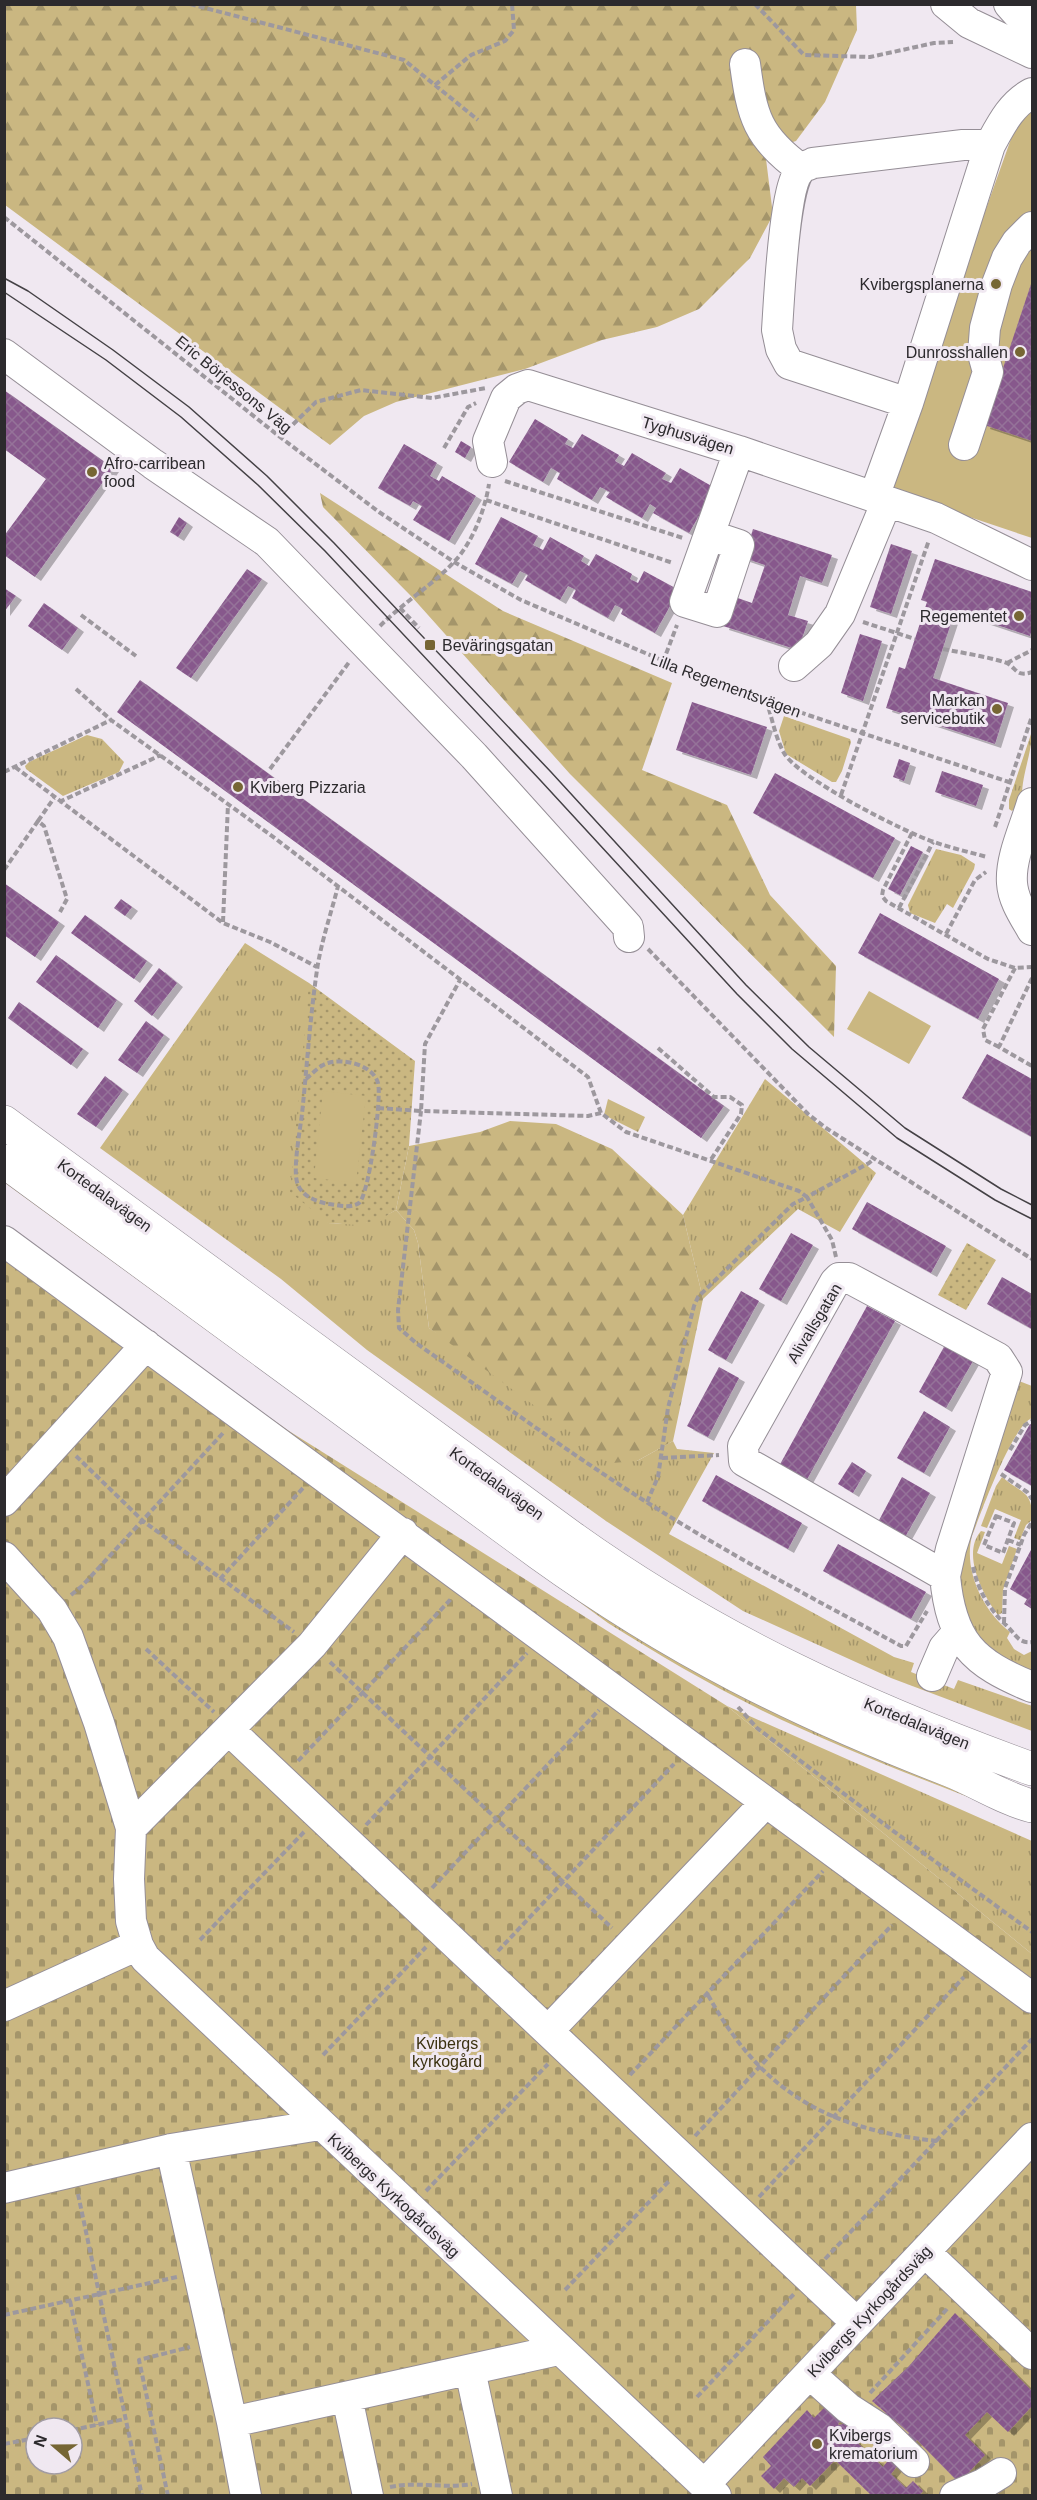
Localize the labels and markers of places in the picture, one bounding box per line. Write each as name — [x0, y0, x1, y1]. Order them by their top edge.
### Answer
place label: Kvibergsplanerna — [859, 276, 984, 293]
marker: Kvibergsplanerna — [989, 277, 1003, 291]
place label: Dunrosshallen — [906, 344, 1008, 361]
marker: Dunrosshallen — [1013, 345, 1027, 359]
place label: Afro-carribean food — [104, 455, 205, 490]
marker: Afro-carribean food — [85, 465, 99, 479]
place label: Regementet — [920, 608, 1008, 625]
marker: Regementet — [1012, 609, 1026, 623]
place label: Beväringsgatan — [442, 637, 553, 654]
marker: Beväringsgatan — [423, 638, 437, 652]
place label: Markan servicebutik — [901, 692, 986, 727]
marker: Markan servicebutik — [990, 702, 1004, 716]
place label: Kviberg Pizzaria — [250, 779, 366, 796]
marker: Kviberg Pizzaria — [231, 780, 245, 794]
place label: Kvibergs krematorium — [829, 2427, 918, 2462]
marker: Kvibergs krematorium — [810, 2437, 824, 2451]

